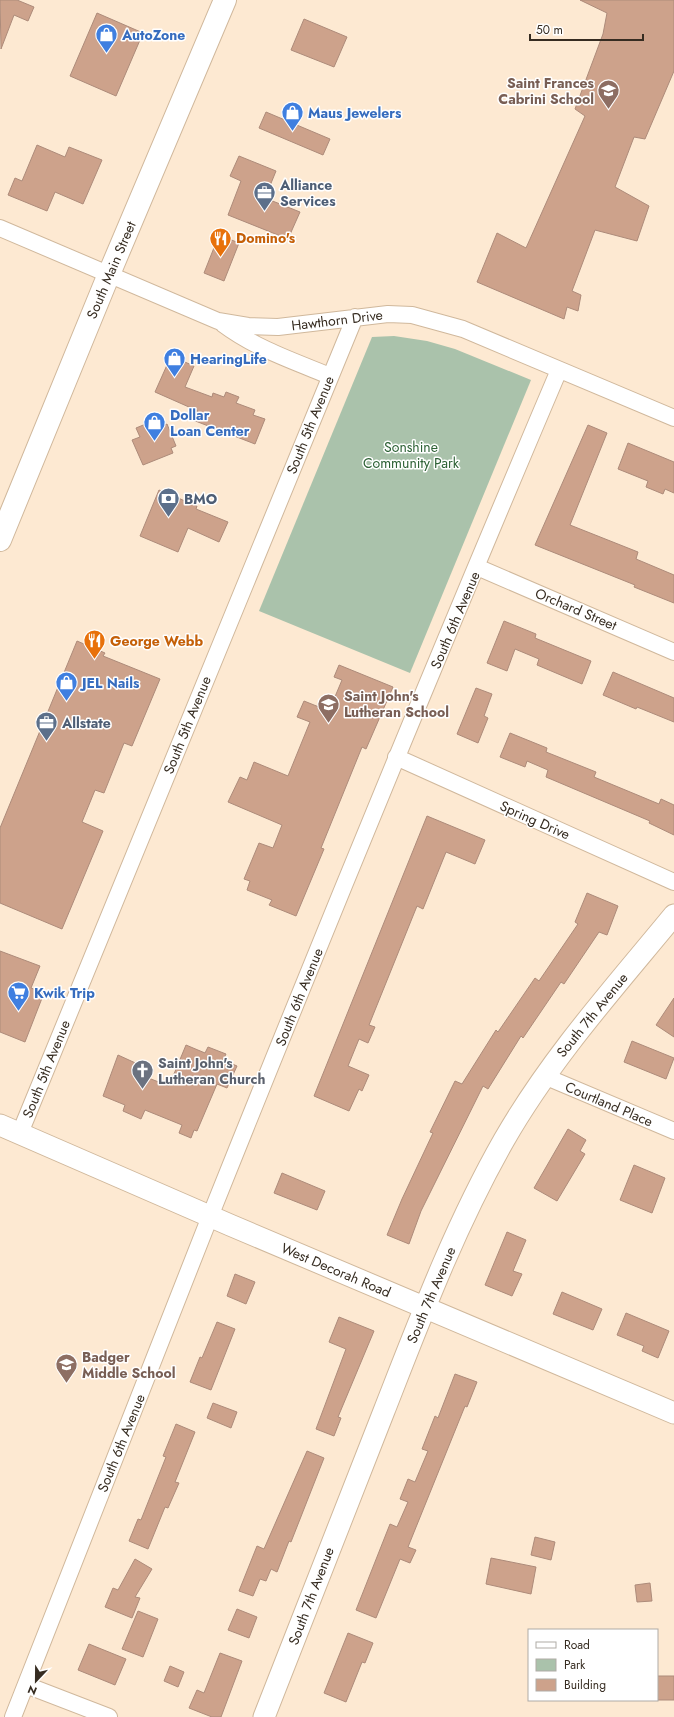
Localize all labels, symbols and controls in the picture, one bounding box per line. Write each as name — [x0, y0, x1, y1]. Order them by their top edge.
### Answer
scale bar — [530, 16, 643, 42]
text: 50 m — [536, 21, 563, 39]
shop icon: AutoZone — [94, 22, 120, 55]
place label: AutoZone — [121, 25, 185, 45]
place label: Saint Frances Cabrini School — [498, 73, 595, 109]
school or university icon: Saint Frances Cabrini School — [596, 78, 622, 111]
shop icon: Maus Jewelers — [279, 100, 305, 133]
place label: Maus Jewelers — [308, 103, 402, 123]
place label: Alliance Services — [279, 175, 336, 211]
office icon: Alliance Services — [251, 180, 277, 213]
street label: South Main Street — [81, 218, 141, 322]
restaurant icon: Domino's — [208, 225, 234, 258]
place label: Domino's — [236, 228, 296, 248]
street label: Hawthorn Drive — [290, 304, 384, 336]
shop icon: HearingLife — [162, 346, 188, 379]
place label: HearingLife — [190, 349, 267, 369]
street label: South 5th Avenue — [281, 373, 339, 477]
place label: Dollar Loan Center — [170, 405, 250, 441]
shop icon: Dollar Loan Center — [141, 410, 167, 443]
park label: Sonshine Community Park — [363, 437, 460, 473]
bank icon: BMO — [156, 486, 182, 519]
place label: BMO — [184, 489, 218, 509]
street label: South 6th Avenue — [425, 568, 485, 672]
street label: Orchard Street — [532, 583, 620, 635]
restaurant icon: George Webb — [82, 628, 108, 661]
place label: George Webb — [110, 631, 203, 651]
shop icon: JEL Nails — [53, 670, 79, 703]
place label: JEL Nails — [79, 673, 140, 693]
street label: South 5th Avenue — [158, 673, 216, 777]
place label: Saint John's Lutheran School — [344, 686, 449, 722]
school or university icon: Saint John's Lutheran School — [316, 691, 342, 724]
office icon: Allstate — [34, 710, 60, 743]
place label: Allstate — [61, 713, 111, 733]
street label: Spring Drive — [497, 796, 573, 844]
street label: South 6th Avenue — [270, 945, 328, 1049]
street label: South 7th Avenue — [552, 969, 632, 1061]
supermarket icon: Kwik Trip — [5, 980, 31, 1013]
place label: Kwik Trip — [34, 983, 95, 1003]
street label: South 5th Avenue — [17, 1017, 75, 1121]
place label: Saint John's Lutheran Church — [158, 1053, 265, 1089]
church icon: Saint John's Lutheran Church — [129, 1058, 155, 1091]
street label: Courtland Place — [562, 1076, 656, 1132]
street label: West Decorah Road — [278, 1238, 394, 1302]
street label: South 7th Avenue — [402, 1243, 460, 1347]
place label: Badger Middle School — [82, 1347, 176, 1383]
school or university icon: Badger Middle School — [54, 1352, 80, 1385]
street label: South 6th Avenue — [92, 1391, 150, 1495]
street label: South 7th Avenue — [283, 1544, 339, 1648]
legend — [528, 1629, 658, 1701]
text: Road — [564, 1636, 590, 1654]
text: Park — [564, 1656, 586, 1674]
north arrow — [16, 1661, 56, 1701]
text: Building — [564, 1676, 606, 1694]
text: N — [25, 1681, 39, 1699]

